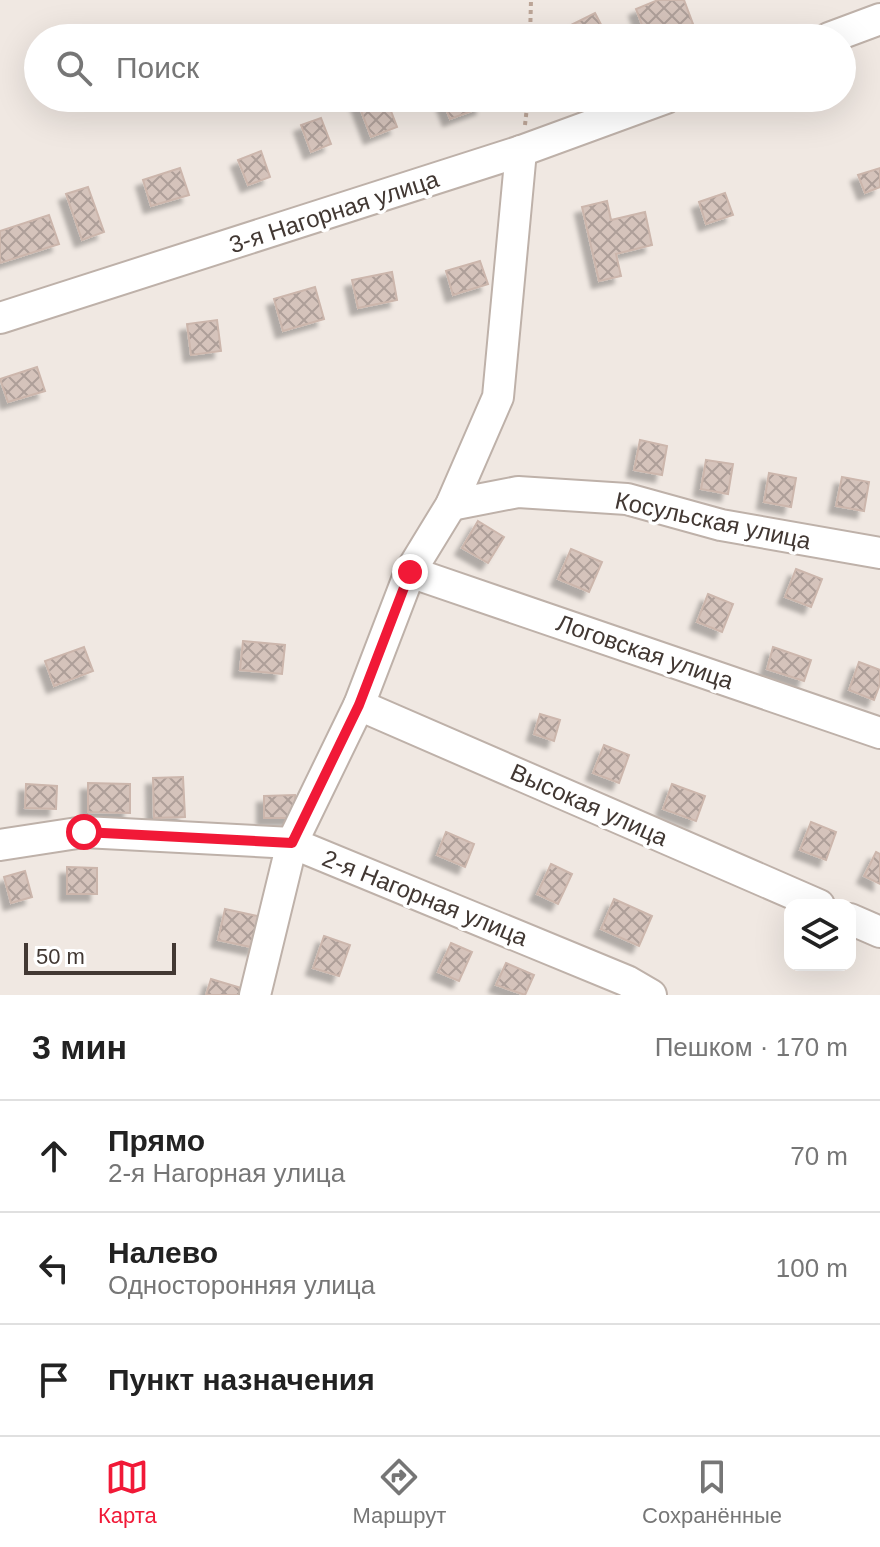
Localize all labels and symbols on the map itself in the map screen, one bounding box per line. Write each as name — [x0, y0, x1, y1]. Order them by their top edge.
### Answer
street label: 3-я Нагорная улица — [226, 165, 443, 258]
street label: Косульская улица — [613, 487, 814, 555]
route end — [392, 554, 428, 590]
street label: Логовская улица — [553, 609, 738, 695]
street label: Высокая улица — [507, 758, 672, 851]
route start — [66, 814, 102, 850]
street label: 2-я Нагорная улица — [319, 844, 532, 951]
scale bar — [24, 939, 176, 975]

